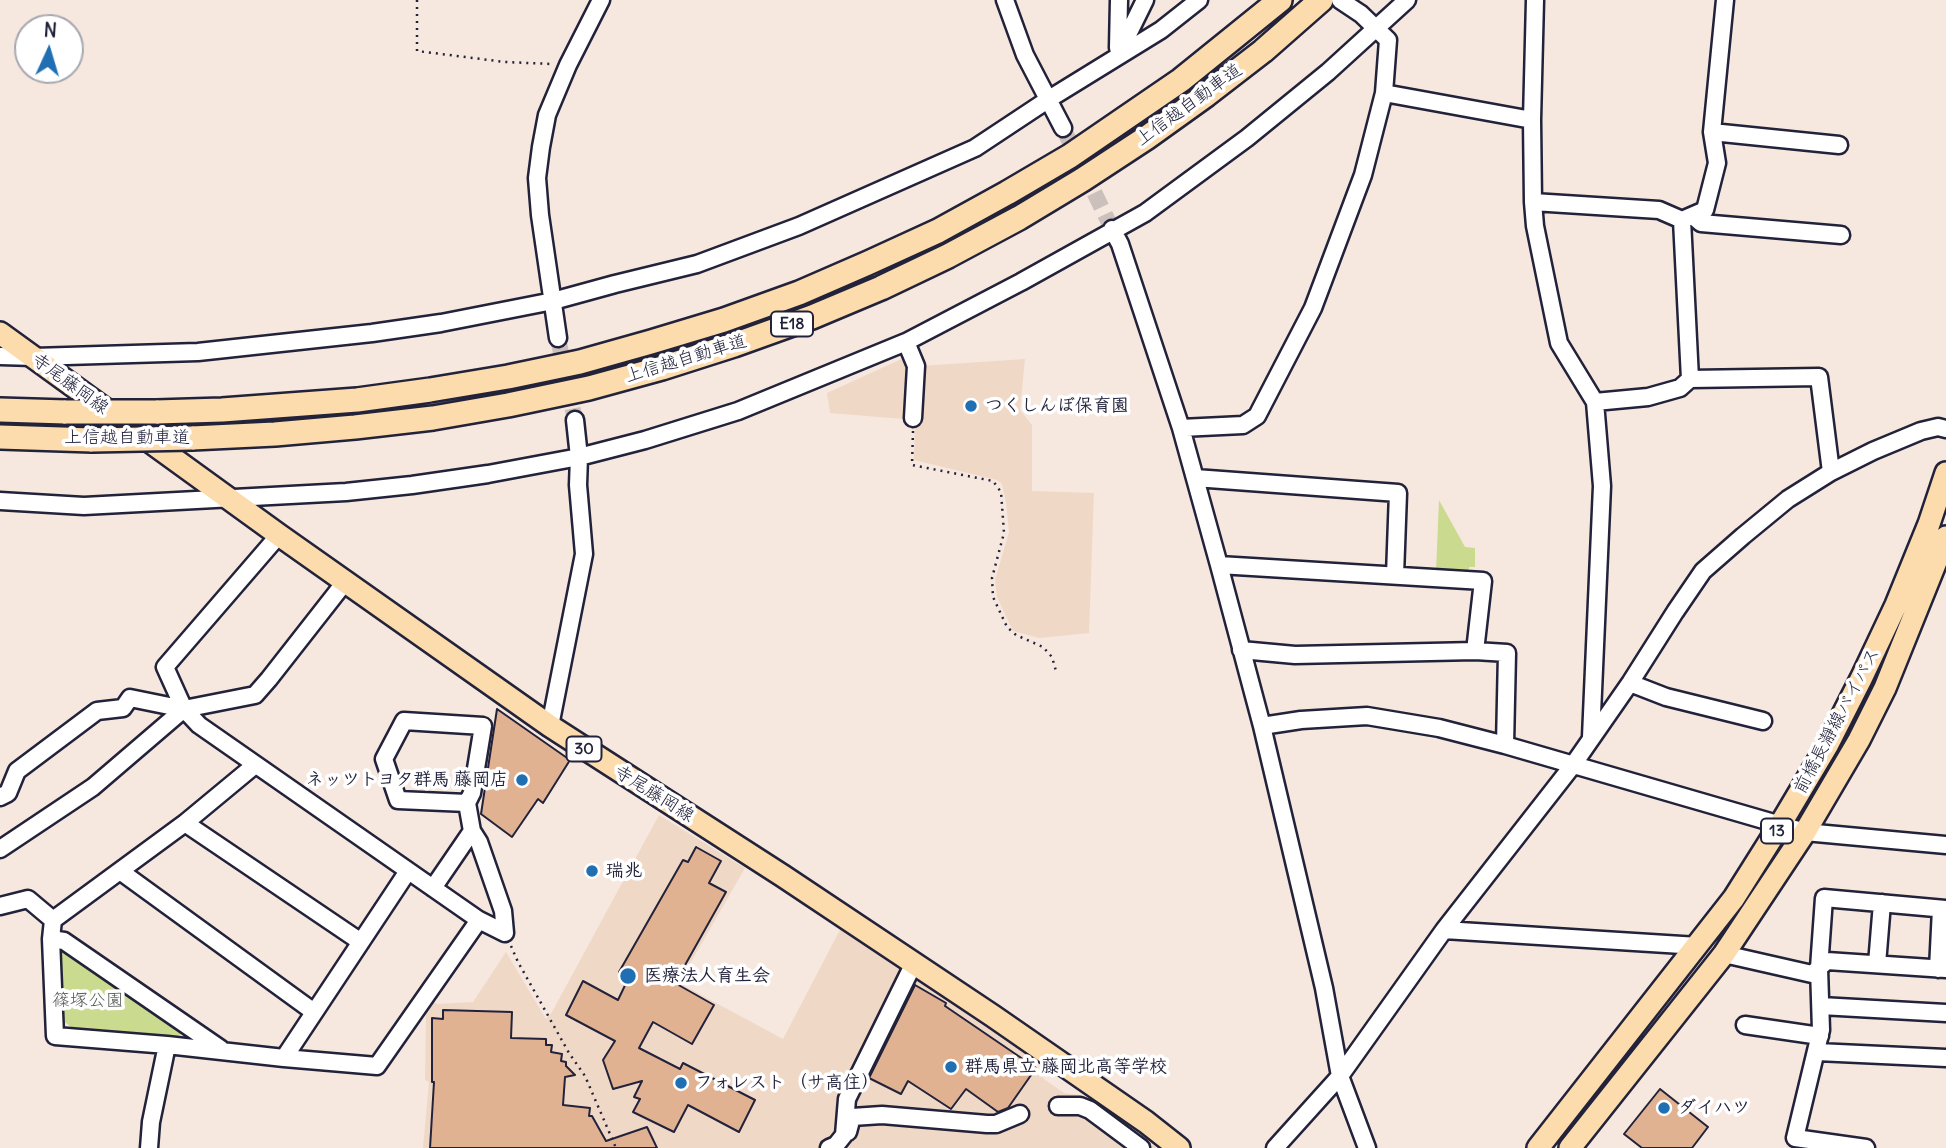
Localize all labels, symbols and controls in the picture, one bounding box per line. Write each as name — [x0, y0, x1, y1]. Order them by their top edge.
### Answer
north arrow — [14, 14, 84, 84]
text: N — [43, 18, 58, 42]
street label: 上信越自動車道 — [1132, 59, 1246, 151]
road number: E18 — [771, 312, 813, 336]
street label: 上信越自動車道 — [623, 330, 749, 388]
street label: 寺尾藤岡線 — [27, 349, 113, 419]
place label: つくしんぼ保育園 — [985, 395, 1129, 417]
marker: つくしんぼ保育園 — [963, 398, 979, 414]
street label: 上信越自動車道 — [64, 427, 190, 449]
street label: 前橋長瀞線バイパス — [1789, 644, 1885, 798]
road number: 30 — [566, 736, 602, 762]
street label: 寺尾藤岡線 — [610, 761, 698, 827]
place label: ネッツトヨタ群馬 藤岡店 — [306, 769, 508, 791]
marker: ネッツトヨタ群馬 藤岡店 — [514, 772, 530, 788]
road number: 13 — [1761, 818, 1793, 844]
place label: 瑞兆 — [606, 860, 642, 882]
marker: 瑞兆 — [584, 863, 600, 879]
place label: 医療法人育生会 — [644, 965, 770, 987]
marker: 医療法人育生会 — [618, 966, 638, 986]
park label: 篠塚公園 — [52, 990, 124, 1012]
place label: 群馬県立 藤岡北高等学校 — [965, 1056, 1167, 1078]
marker: 群馬県立 藤岡北高等学校 — [943, 1059, 959, 1075]
place label: フォレスト （サ高住） — [695, 1072, 879, 1094]
marker: フォレスト （サ高住） — [673, 1075, 689, 1091]
place label: ダイハツ — [1678, 1097, 1750, 1119]
marker: ダイハツ — [1656, 1100, 1672, 1116]

